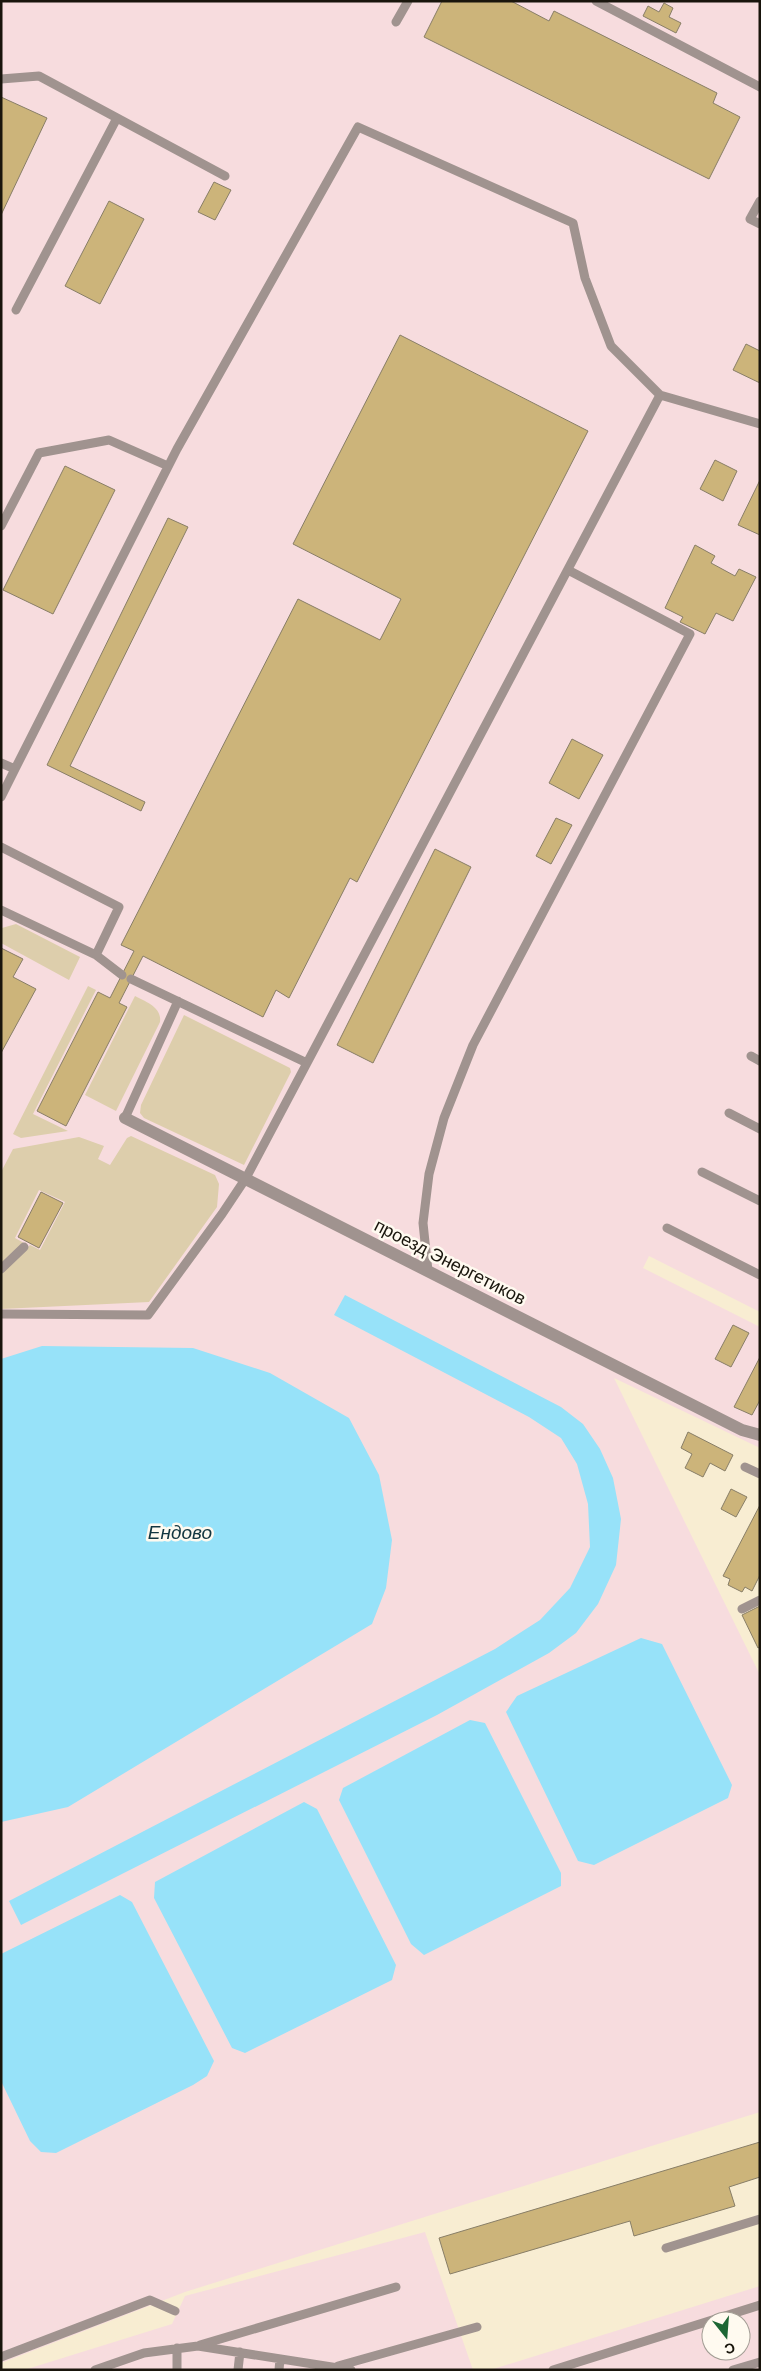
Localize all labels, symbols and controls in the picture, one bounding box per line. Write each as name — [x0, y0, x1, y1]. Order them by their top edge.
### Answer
street label: проезд Энергетиков — [370, 1213, 530, 1311]
water label: Ендово — [148, 1520, 212, 1545]
north arrow — [701, 2311, 751, 2361]
text: С — [722, 2338, 737, 2359]

